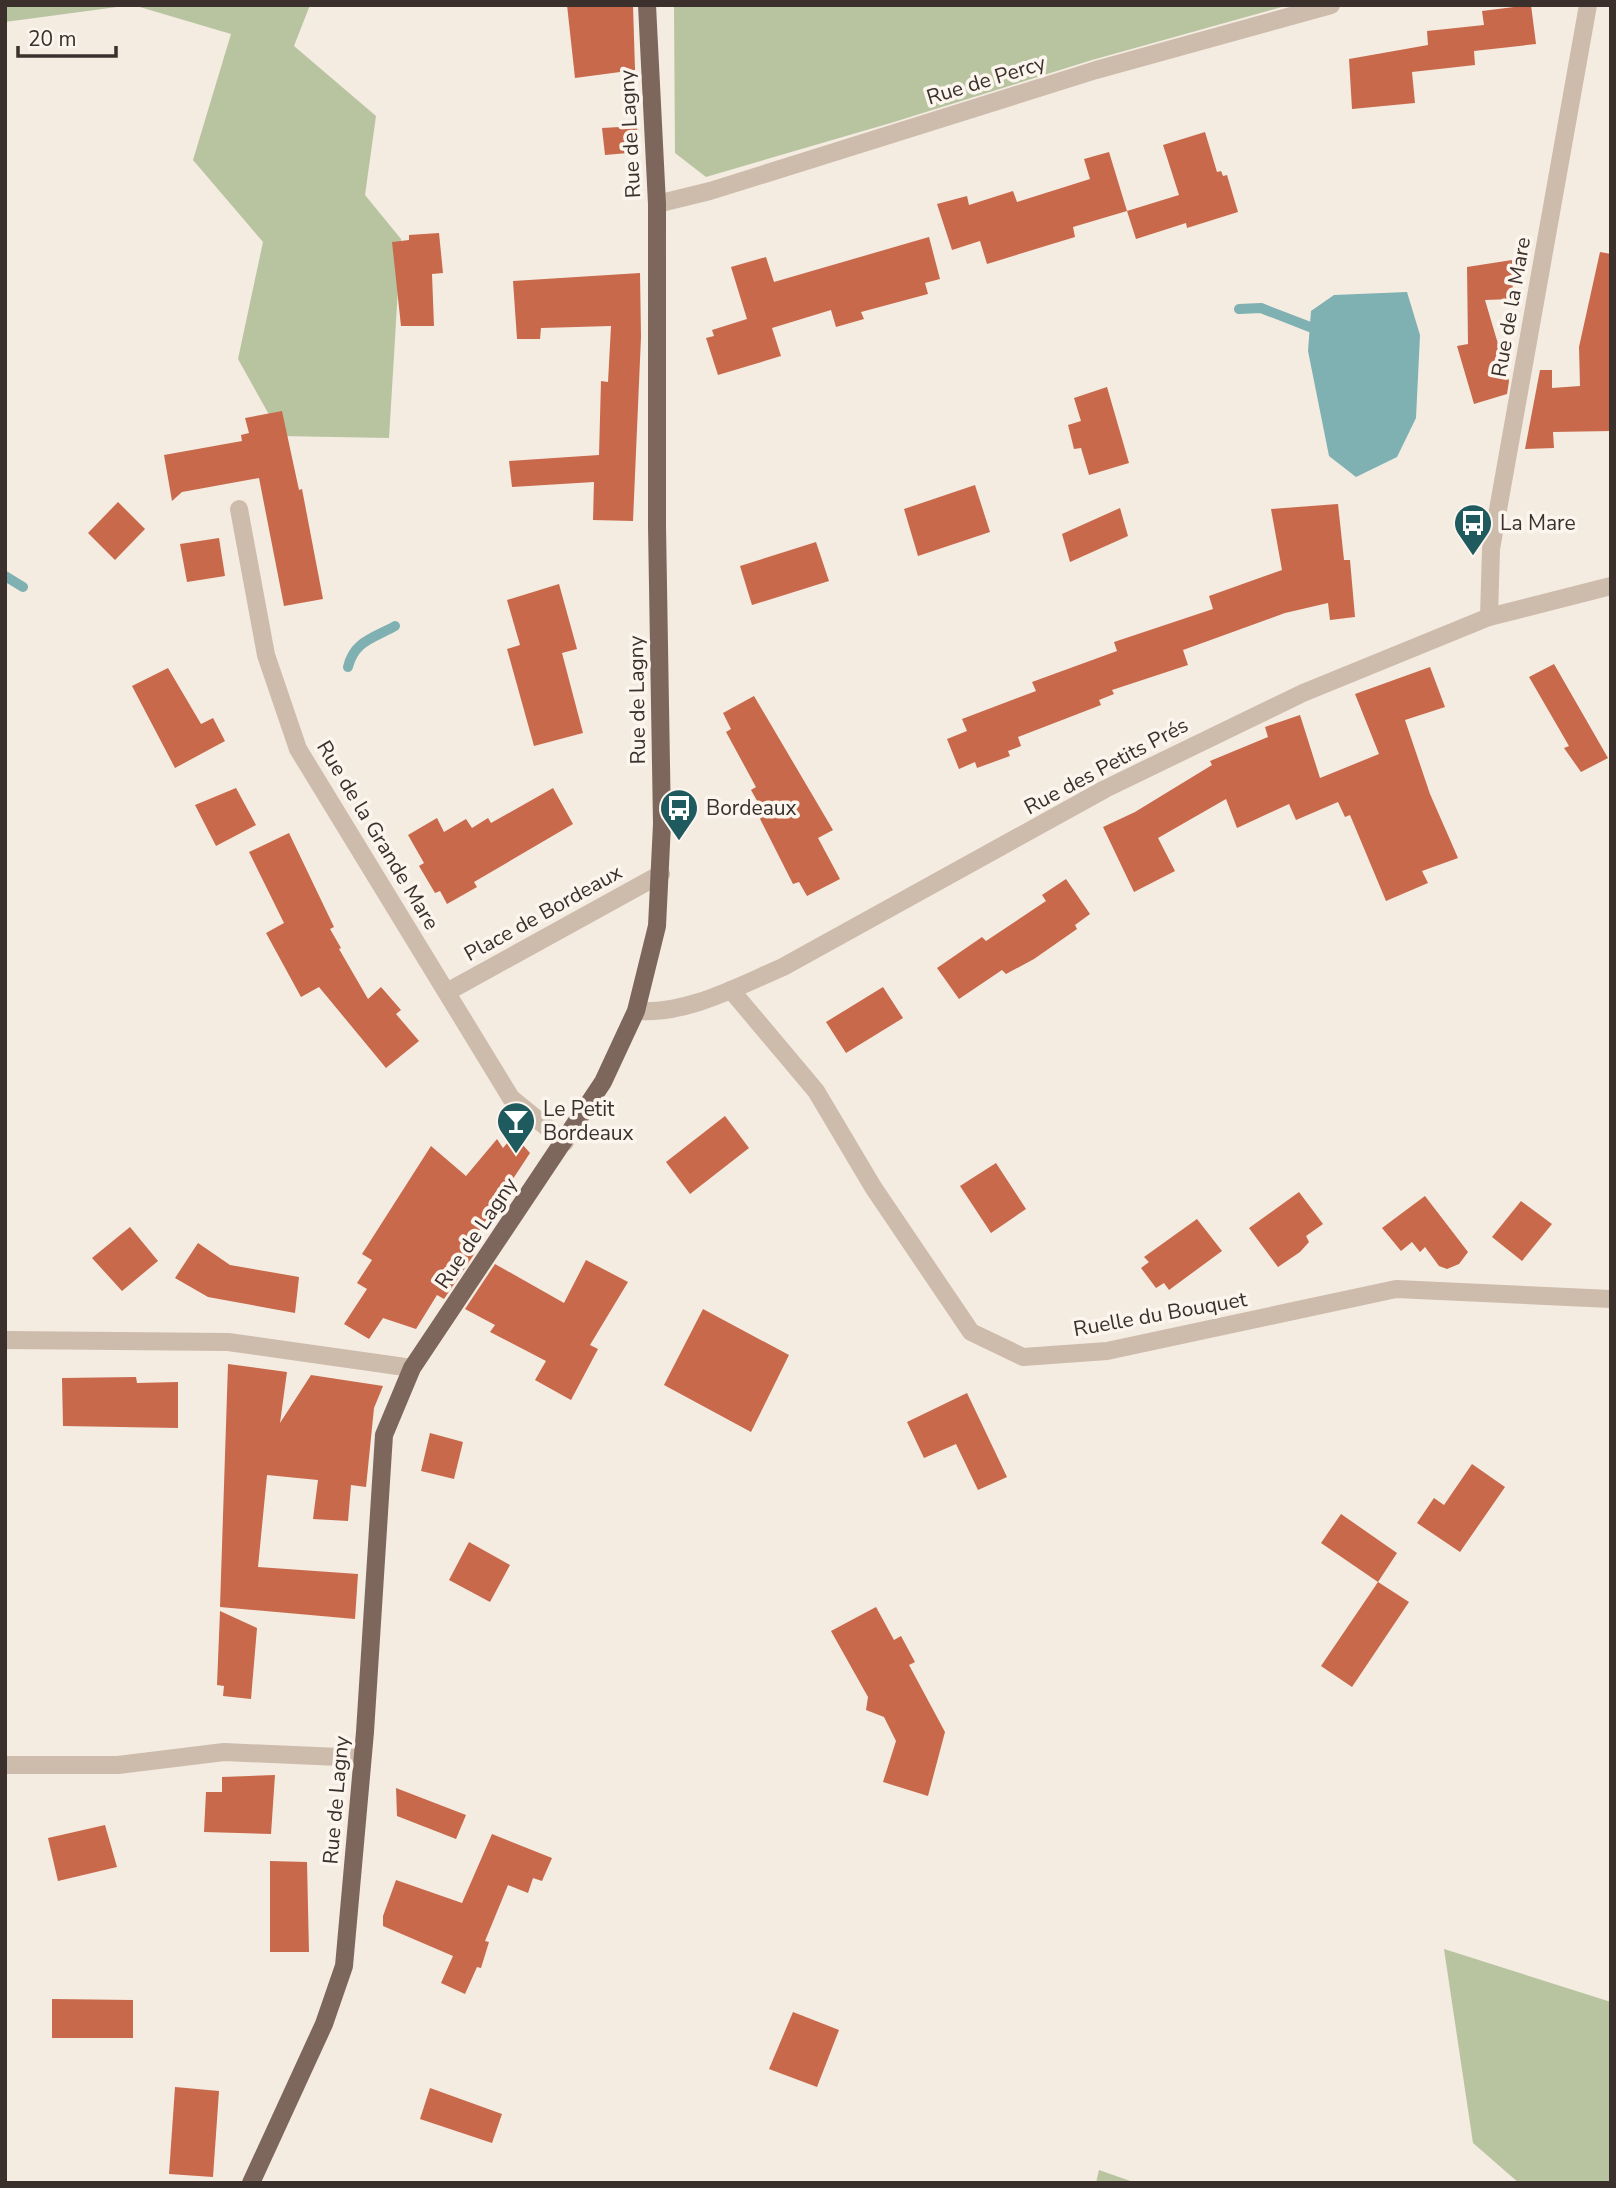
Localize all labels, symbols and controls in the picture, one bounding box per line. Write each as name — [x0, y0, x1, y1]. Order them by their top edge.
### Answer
scale bar — [18, 14, 116, 58]
text: 20 m — [28, 25, 77, 53]
street label: Rue de Percy — [923, 49, 1049, 111]
street label: Rue de Lagny — [613, 69, 647, 199]
street label: Rue de la Mare — [1485, 235, 1537, 379]
bus stop icon: La Mare — [1452, 502, 1494, 557]
place label: La Mare — [1500, 509, 1576, 537]
street label: Rue de Lagny — [622, 635, 652, 765]
street label: Rue des Petits Prés — [1019, 711, 1193, 821]
street label: Rue de la Grande Mare — [310, 735, 446, 935]
bus stop icon: Bordeaux — [658, 787, 700, 842]
place label: Bordeaux — [706, 794, 797, 822]
street label: Place de Bordeaux — [459, 858, 627, 968]
place label: Le Petit Bordeaux — [543, 1095, 634, 1147]
bar icon: Le Petit Bordeaux — [495, 1100, 537, 1155]
street label: Rue de Lagny — [428, 1172, 524, 1294]
street label: Ruelle du Bouquet — [1071, 1285, 1249, 1343]
street label: Rue de Lagny — [316, 1734, 356, 1865]

